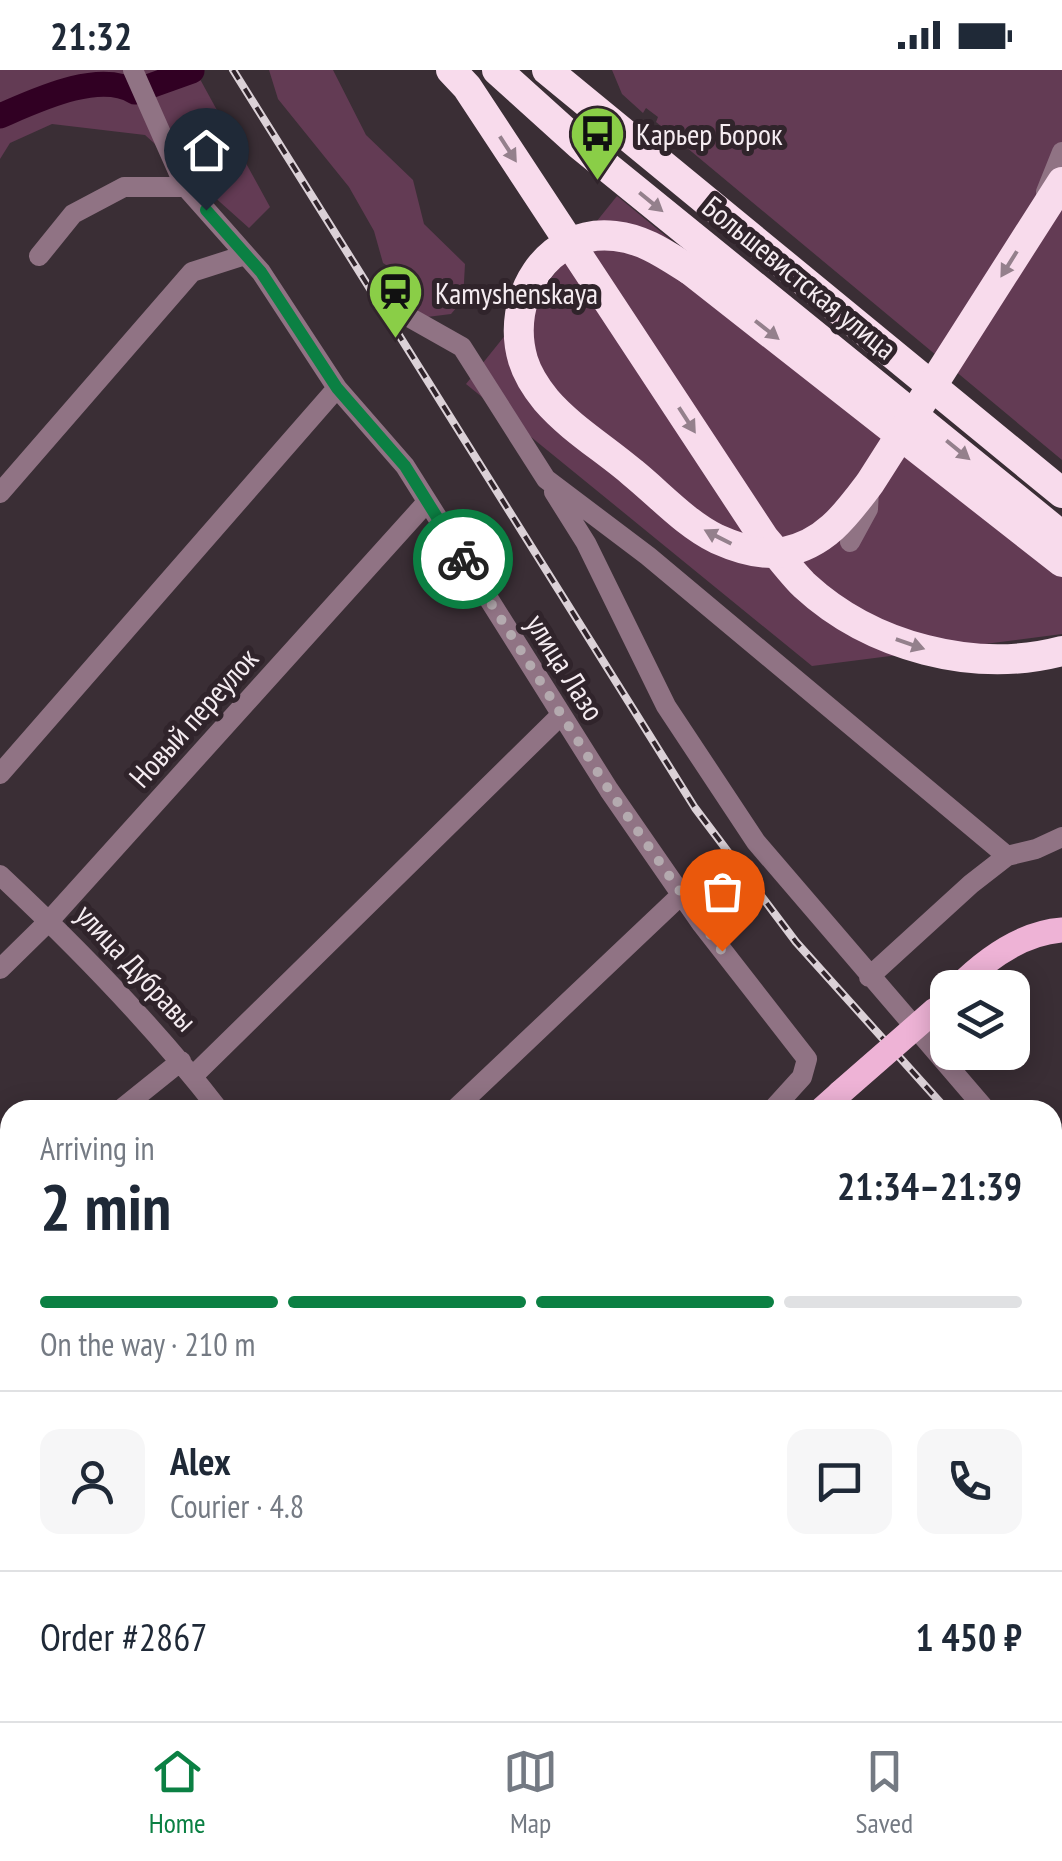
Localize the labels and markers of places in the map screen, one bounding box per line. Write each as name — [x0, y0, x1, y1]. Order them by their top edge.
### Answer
bus stop icon: Карьер Борок — [567, 103, 627, 182]
pin — [164, 108, 249, 211]
place label: Карьер Борок — [636, 114, 783, 153]
station icon: Kamyshenskaya — [366, 262, 426, 341]
place label: Kamyshenskaya — [435, 273, 598, 312]
pin — [680, 849, 765, 952]

